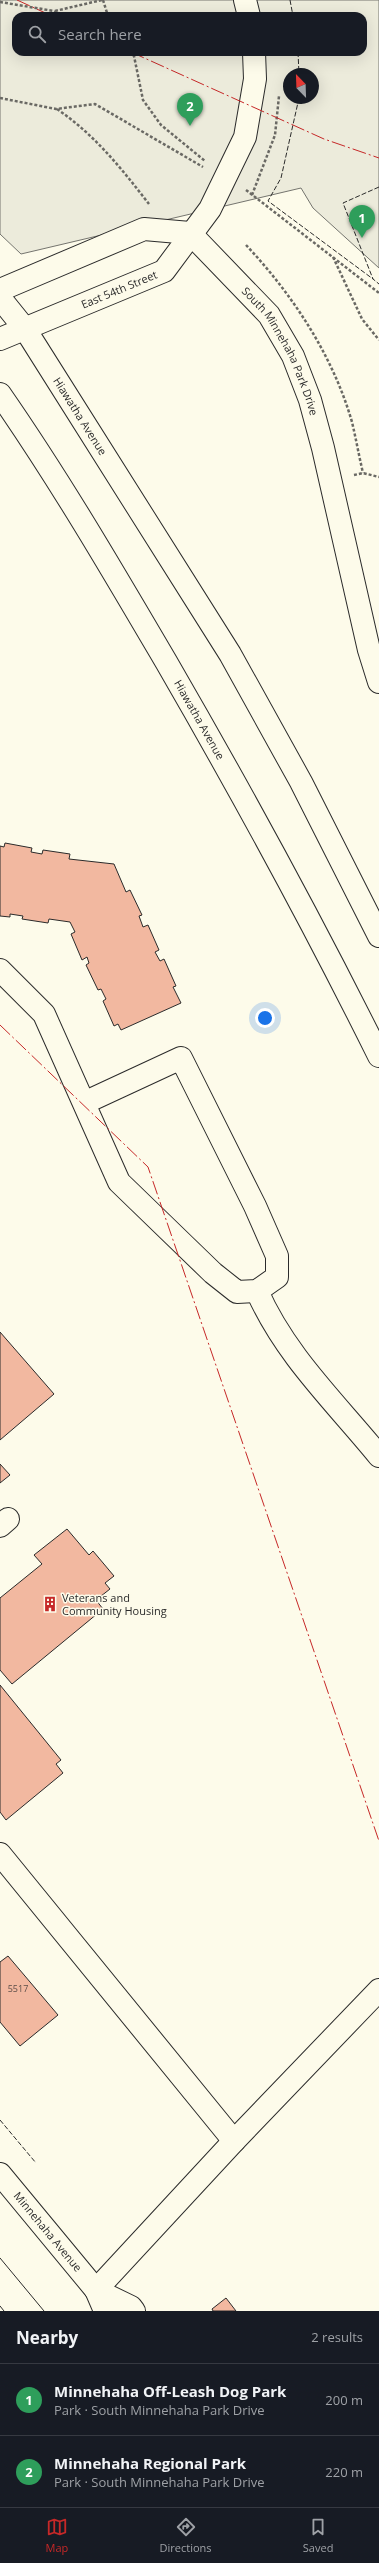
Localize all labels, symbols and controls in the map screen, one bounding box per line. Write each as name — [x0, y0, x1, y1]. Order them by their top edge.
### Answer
search box — [12, 12, 367, 56]
icon: search — [26, 23, 48, 45]
text: Search here — [58, 24, 142, 44]
north arrow — [283, 68, 319, 104]
pin: 2 — [177, 93, 203, 126]
pin: 1 — [349, 205, 375, 238]
street label: East 54th Street — [79, 267, 159, 312]
street label: South Minnehaha Park Drive — [239, 283, 322, 417]
street label: Hiawatha Avenue — [50, 374, 111, 458]
street label: Hiawatha Avenue — [171, 677, 228, 762]
your location — [255, 1008, 275, 1028]
place label: Veterans and Community Housing — [62, 1590, 167, 1618]
building icon: Veterans and Community Housing — [41, 1595, 59, 1613]
house number: 5517 — [8, 1982, 28, 1995]
street label: Minnehaha Avenue — [11, 2188, 86, 2275]
text: Nearby — [16, 2326, 78, 2349]
text: 2 results — [311, 2328, 363, 2346]
text: Minnehaha Off-Leash Dog Park — [54, 2381, 286, 2401]
text: 1 — [25, 2391, 33, 2409]
text: 200 m — [325, 2391, 363, 2409]
text: Park · South Minnehaha Park Drive — [54, 2401, 265, 2419]
text: Minnehaha Regional Park — [54, 2453, 246, 2473]
text: 2 — [25, 2463, 33, 2481]
text: 220 m — [325, 2463, 363, 2481]
text: Park · South Minnehaha Park Drive — [54, 2473, 265, 2491]
tab: Map — [46, 2516, 68, 2555]
tab: Directions — [160, 2516, 212, 2555]
tab: Saved — [303, 2516, 333, 2555]

